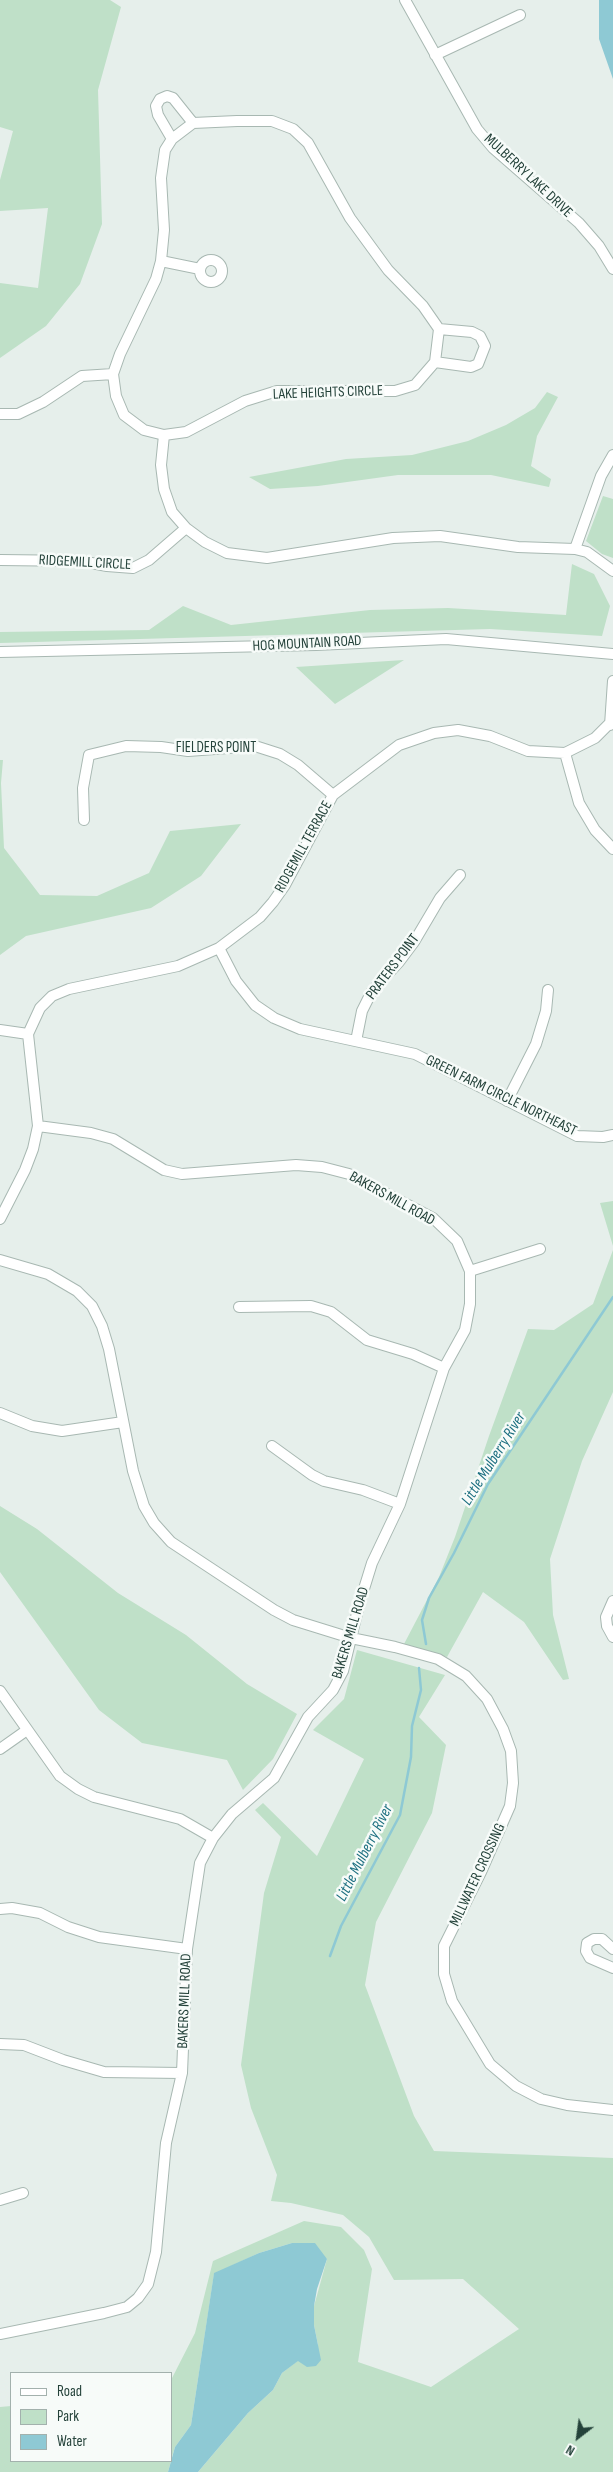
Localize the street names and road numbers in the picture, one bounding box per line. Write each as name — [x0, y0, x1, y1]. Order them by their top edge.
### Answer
street label: MULBERRY LAKE DRIVE — [480, 130, 576, 222]
street label: LAKE HEIGHTS CIRCLE — [273, 382, 383, 404]
street label: RIDGEMILL CIRCLE — [38, 552, 132, 574]
street label: HOG MOUNTAIN ROAD — [252, 632, 362, 656]
street label: FIELDERS POINT — [176, 739, 256, 757]
street label: RIDGEMILL TERRACE — [271, 798, 337, 896]
street label: PRATERS POINT — [363, 931, 423, 1003]
street label: GREEN FARM CIRCLE NORTHEAST — [422, 1052, 580, 1140]
street label: BAKERS MILL ROAD — [346, 1168, 438, 1230]
street label: BAKERS MILL ROAD — [328, 1585, 374, 1681]
street label: MILLWATER CROSSING — [446, 1821, 510, 1929]
street label: BAKERS MILL ROAD — [174, 1953, 196, 2049]

